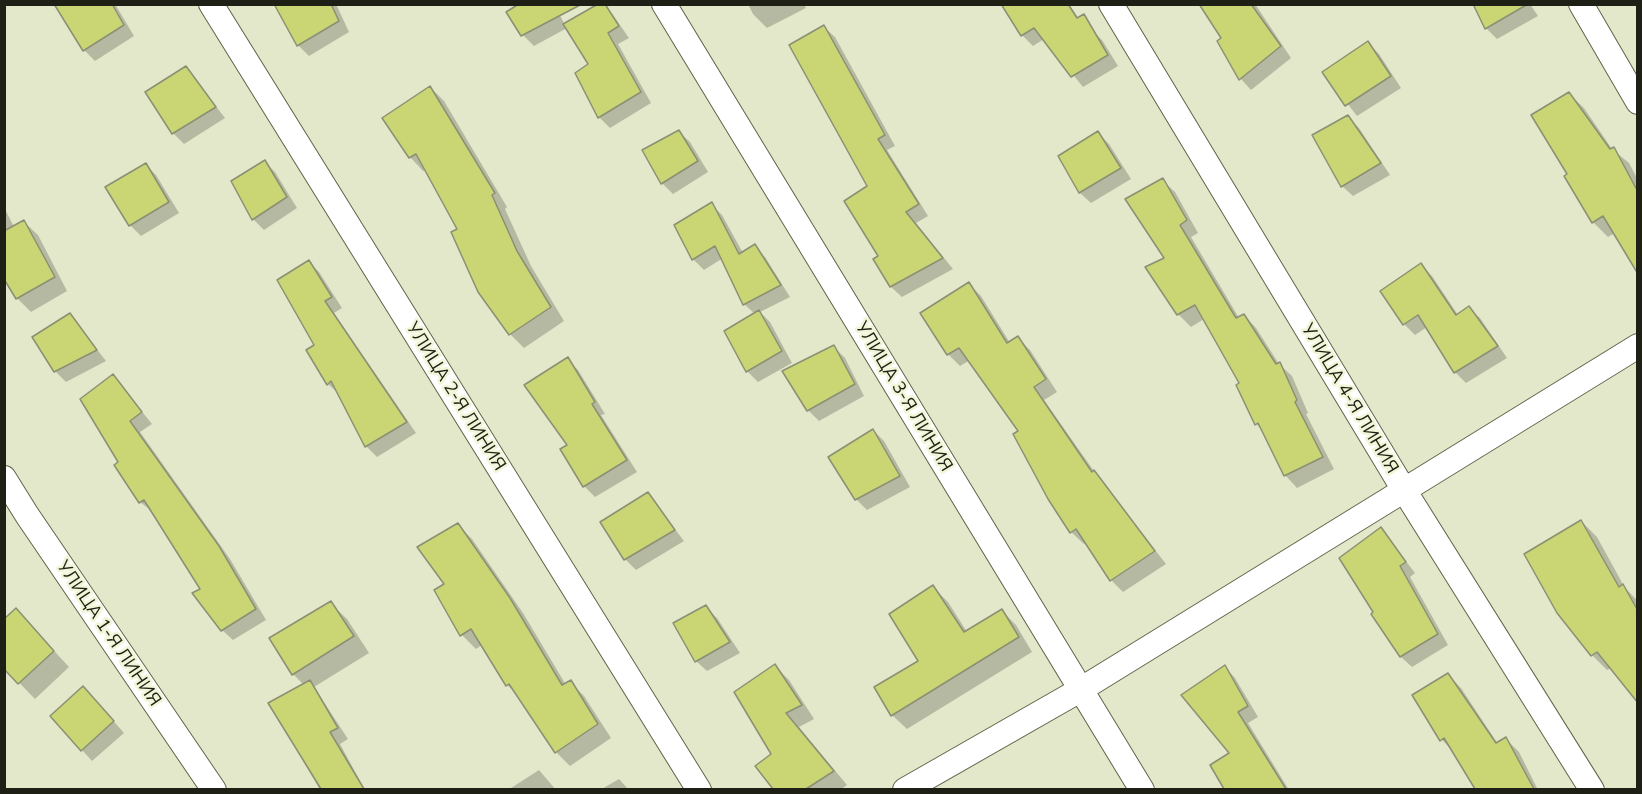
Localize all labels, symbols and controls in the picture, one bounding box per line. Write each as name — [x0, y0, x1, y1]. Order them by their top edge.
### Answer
street label: УЛИЦА 3-Я ЛИНИЯ — [850, 318, 956, 476]
street label: УЛИЦА 2-Я ЛИНИЯ — [401, 319, 509, 475]
street label: УЛИЦА 4-Я ЛИНИЯ — [1296, 320, 1402, 478]
street label: УЛИЦА 1-Я ЛИНИЯ — [51, 557, 165, 711]

